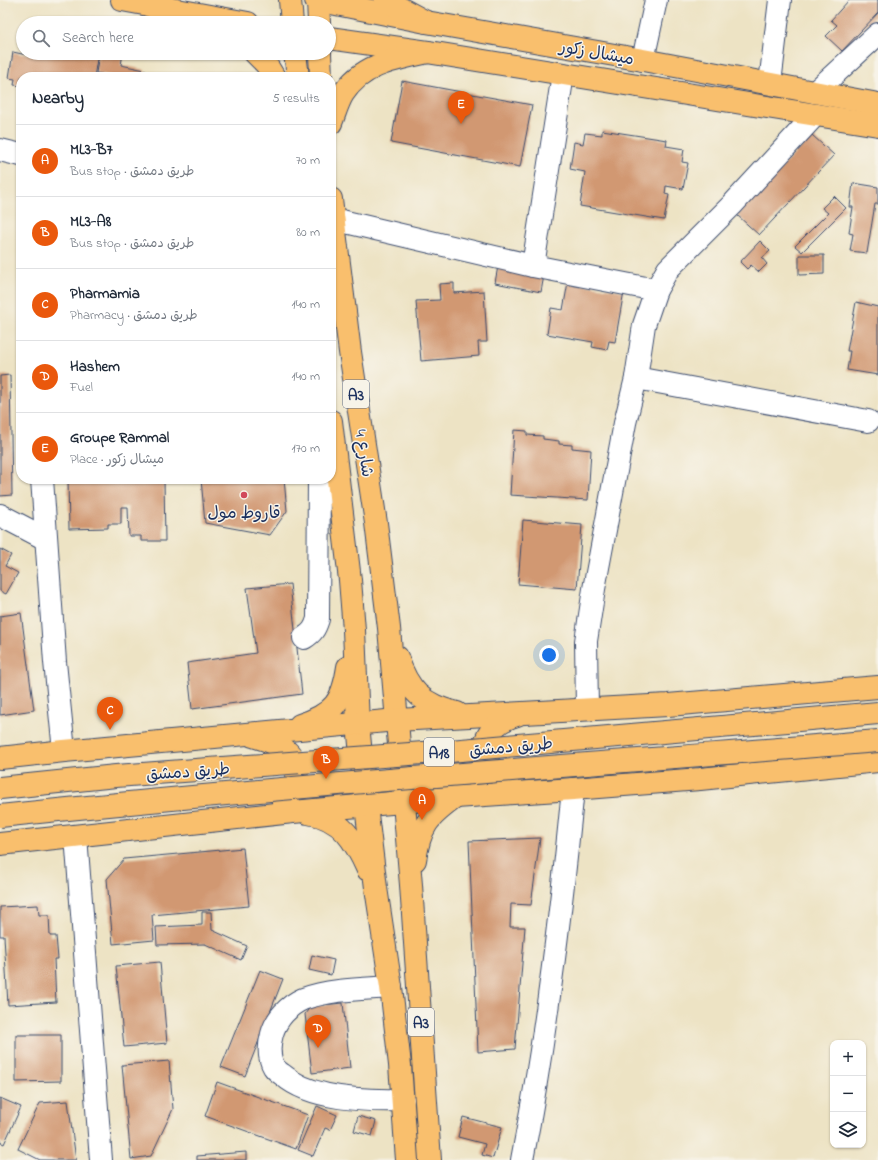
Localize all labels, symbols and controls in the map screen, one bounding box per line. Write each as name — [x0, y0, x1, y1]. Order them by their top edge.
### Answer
search box — [16, 16, 336, 60]
icon: search — [30, 27, 52, 49]
text: Search here — [62, 27, 134, 49]
street label: ميشال زكور — [556, 34, 636, 72]
text: Nearby — [32, 86, 84, 111]
text: 5 results — [272, 89, 320, 108]
pin: E — [448, 91, 474, 124]
text: ML3-B7 — [70, 139, 113, 161]
text: A — [41, 151, 49, 170]
text: 70 m — [296, 151, 320, 170]
text: Bus stop · طريق دمشق — [70, 162, 194, 181]
text: ML3-A8 — [70, 211, 111, 233]
text: B — [41, 223, 49, 242]
text: 80 m — [296, 223, 320, 242]
text: Bus stop · طريق دمشق — [70, 234, 194, 253]
text: Pharmamia — [70, 283, 140, 305]
text: C — [41, 295, 49, 314]
text: 140 m — [292, 295, 320, 314]
text: Pharmacy · طريق دمشق — [70, 306, 197, 325]
text: Hashem — [70, 356, 120, 378]
text: D — [40, 367, 50, 386]
text: 140 m — [292, 367, 320, 386]
text: Fuel — [70, 378, 93, 397]
road number: A3 — [343, 380, 369, 408]
text: Groupe Rammal — [70, 427, 169, 449]
street label: شارع 4 — [347, 428, 380, 479]
text: E — [41, 439, 49, 458]
text: 170 m — [292, 439, 320, 458]
text: Place · ميشال زكور — [70, 450, 164, 469]
marker: قاروط مول — [239, 490, 249, 500]
place label: قاروط مول — [208, 501, 280, 526]
your location — [539, 645, 559, 665]
pin: C — [97, 697, 123, 730]
street label: طريق دمشق — [468, 731, 554, 764]
road number: A18 — [424, 738, 454, 766]
pin: B — [313, 746, 339, 779]
street label: طريق دمشق — [145, 757, 231, 788]
pin: A — [409, 787, 435, 820]
road number: A3 — [408, 1008, 434, 1036]
pin: D — [305, 1015, 331, 1048]
map controls — [830, 1040, 866, 1148]
button: + — [830, 1040, 866, 1076]
button: − — [830, 1076, 866, 1112]
button: layers — [830, 1112, 866, 1148]

